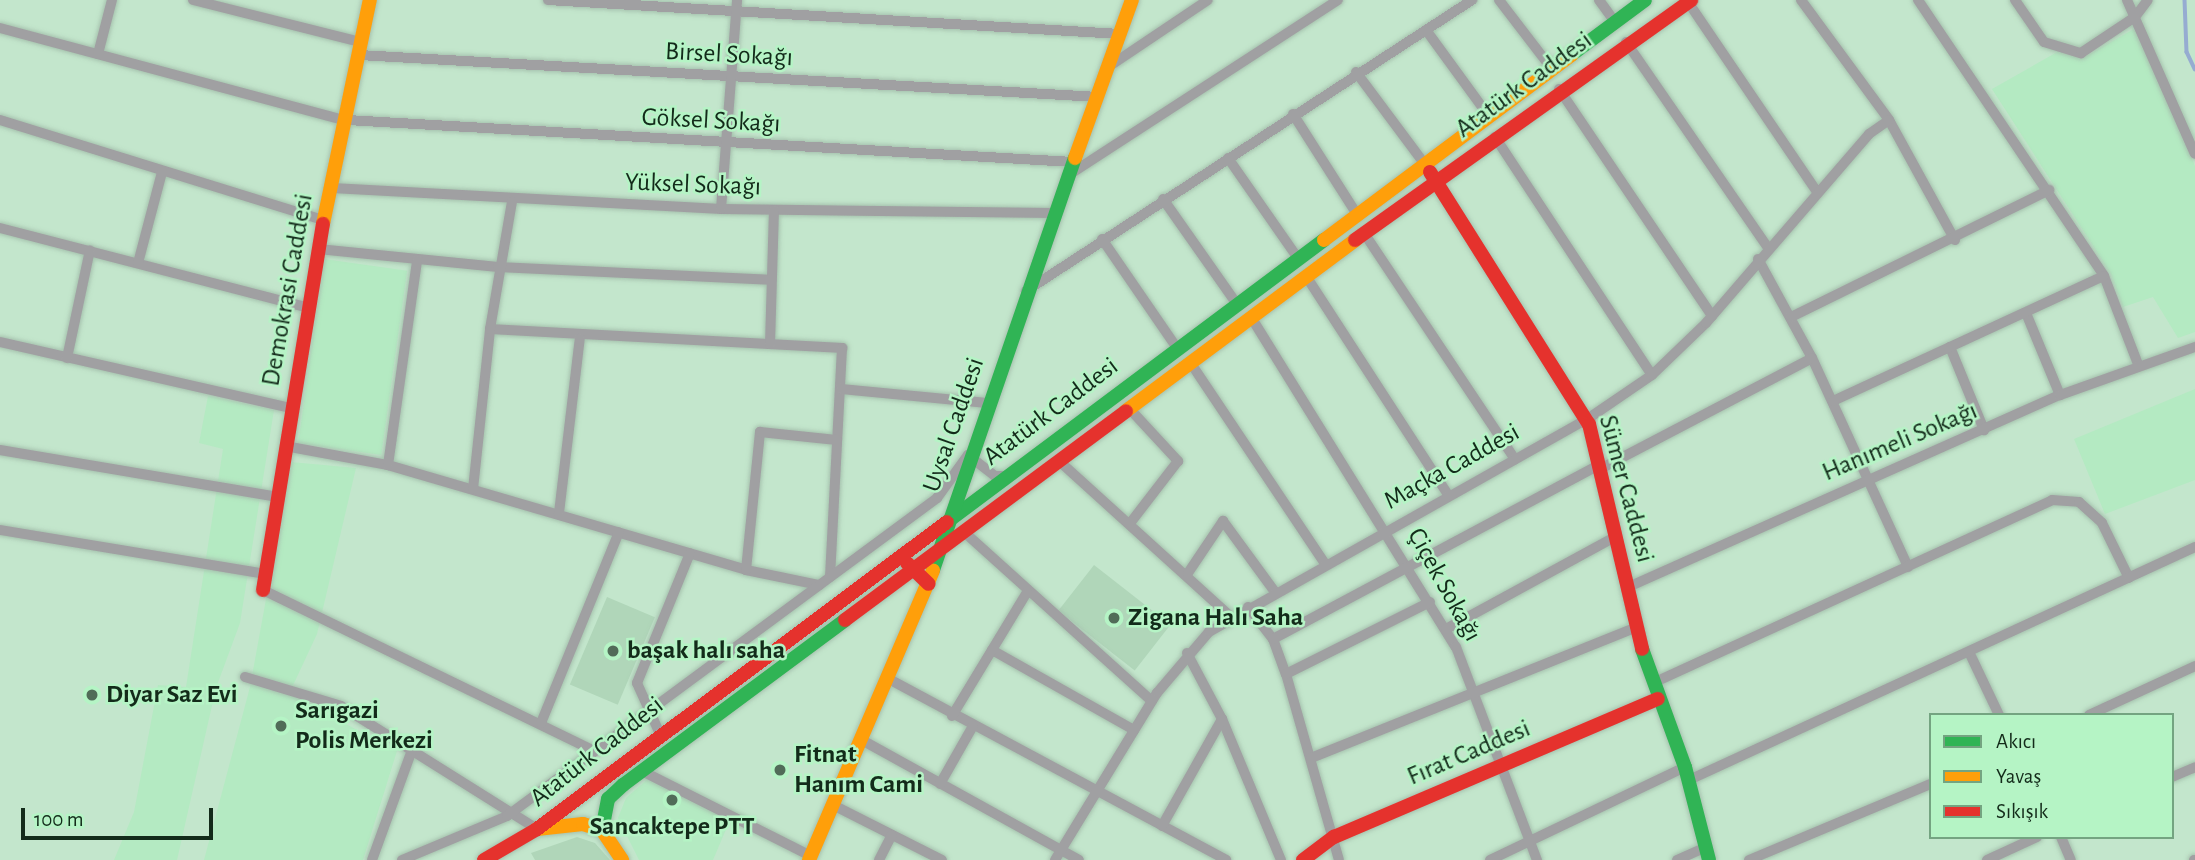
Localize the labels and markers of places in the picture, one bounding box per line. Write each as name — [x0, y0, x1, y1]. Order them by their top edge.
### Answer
place label: Zigana Halı Saha — [1128, 602, 1303, 634]
marker: Zigana Halı Saha — [1106, 610, 1122, 626]
place label: başak halı saha — [627, 635, 785, 667]
marker: başak halı saha — [605, 643, 621, 659]
place label: Diyar Saz Evi — [106, 679, 237, 711]
marker: Diyar Saz Evi — [84, 687, 100, 703]
place label: Sarıgazi Polis Merkezi — [295, 695, 433, 756]
marker: Sarıgazi Polis Merkezi — [273, 718, 289, 734]
place label: Fitnat Hanım Cami — [794, 739, 923, 800]
marker: Fitnat Hanım Cami — [772, 762, 788, 778]
marker: Sancaktepe PTT — [664, 792, 680, 808]
place label: Sancaktepe PTT — [590, 811, 754, 843]

